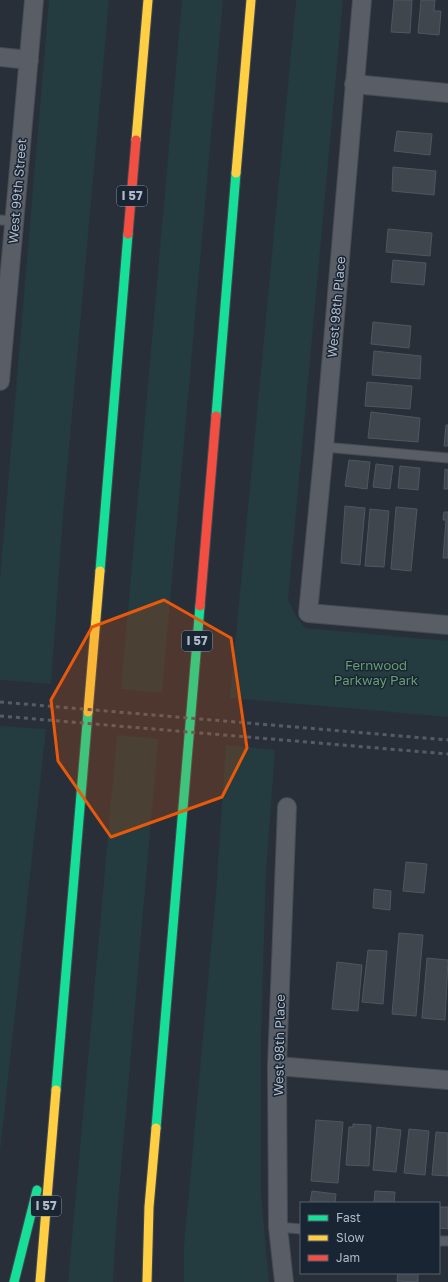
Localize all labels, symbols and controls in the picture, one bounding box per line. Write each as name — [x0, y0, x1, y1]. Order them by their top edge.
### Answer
street label: West 99th Street — [4, 138, 30, 244]
road number: I 57 — [117, 186, 147, 206]
street label: West 98th Place — [324, 256, 348, 358]
road number: I 57 — [182, 631, 212, 651]
park label: Fernwood Parkway Park — [334, 657, 419, 688]
street label: West 98th Place — [270, 994, 288, 1096]
road number: I 57 — [31, 1196, 61, 1216]
legend — [300, 1202, 440, 1274]
text: Fast — [336, 1210, 361, 1225]
text: Slow — [336, 1230, 364, 1245]
text: Jam — [336, 1250, 360, 1265]

